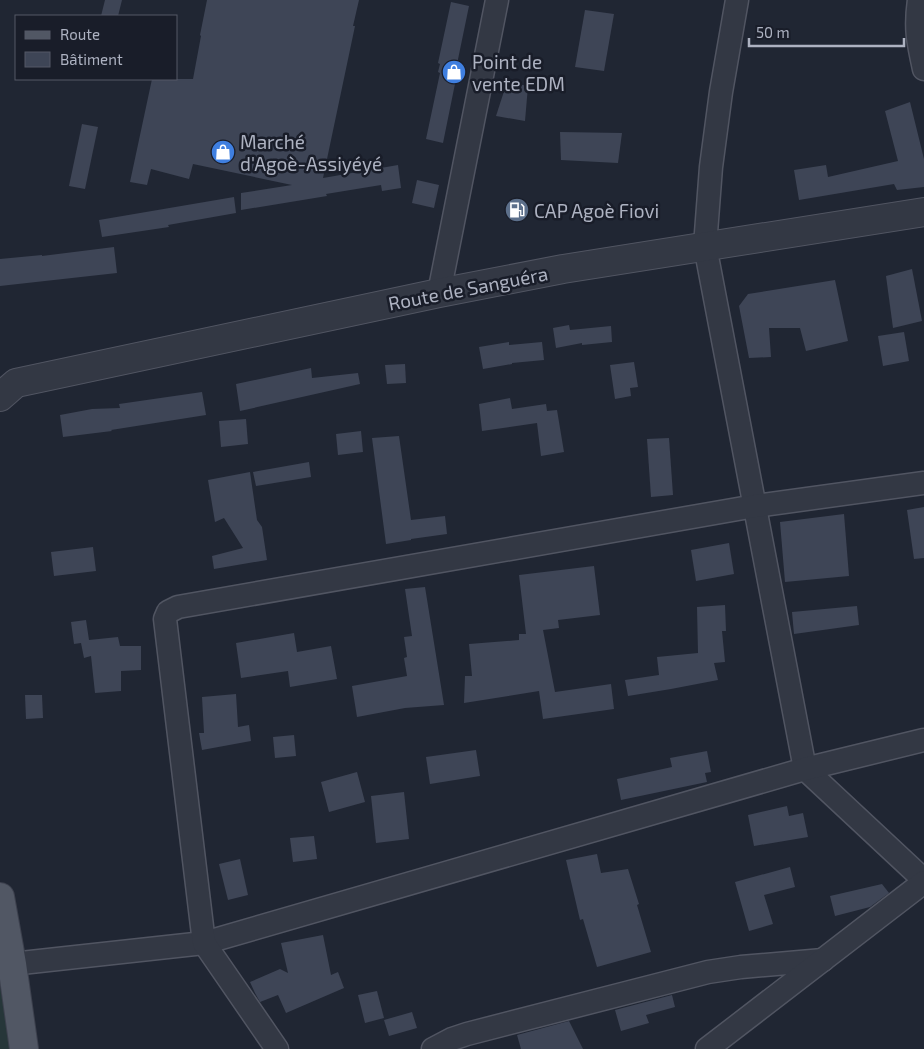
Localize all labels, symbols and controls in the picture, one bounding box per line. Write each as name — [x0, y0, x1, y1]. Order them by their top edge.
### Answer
legend — [15, 15, 178, 80]
scale bar — [749, 15, 904, 47]
text: 50 m — [756, 23, 790, 41]
text: Route — [60, 25, 100, 43]
text: Bâtiment — [60, 50, 123, 68]
place label: Point de vente EDM — [472, 50, 565, 95]
shop icon: Point de vente EDM — [441, 59, 467, 85]
place label: Marché d'Agoè-Assiyéyé — [240, 130, 382, 175]
shop icon: Marché d'Agoè-Assiyéyé — [210, 139, 236, 165]
fuel station icon: CAP Agoè Fiovi — [504, 197, 530, 223]
place label: CAP Agoè Fiovi — [534, 199, 659, 222]
street label: Route de Sanguéra — [386, 261, 550, 315]

